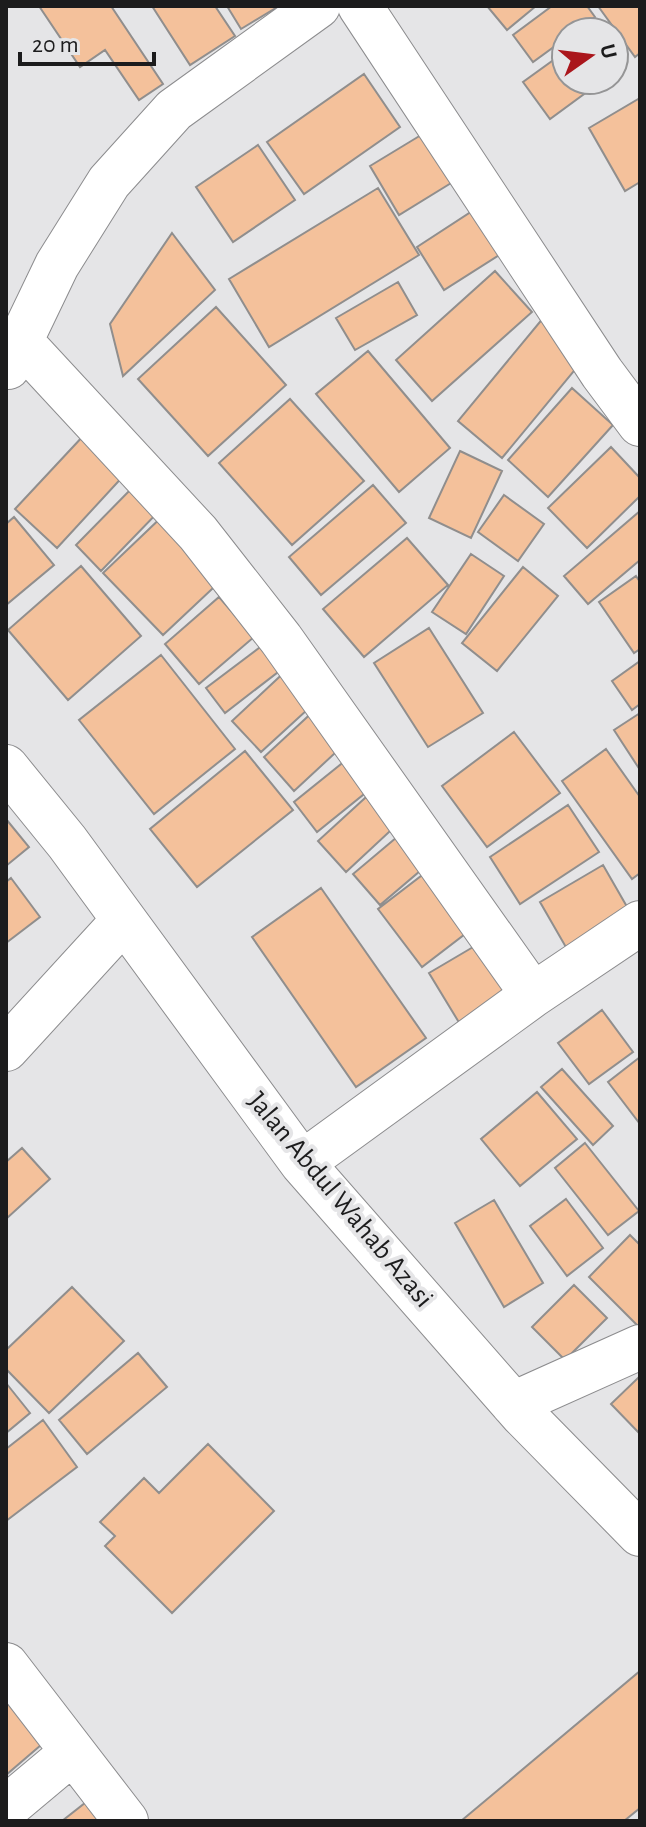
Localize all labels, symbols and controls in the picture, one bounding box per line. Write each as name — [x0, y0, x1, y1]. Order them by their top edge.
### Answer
scale bar — [20, 16, 154, 66]
north arrow — [550, 16, 630, 96]
text: 20 m — [32, 33, 79, 57]
text: U — [596, 42, 621, 61]
street label: Jalan Abdul Wahab Azasi — [242, 1087, 438, 1313]

